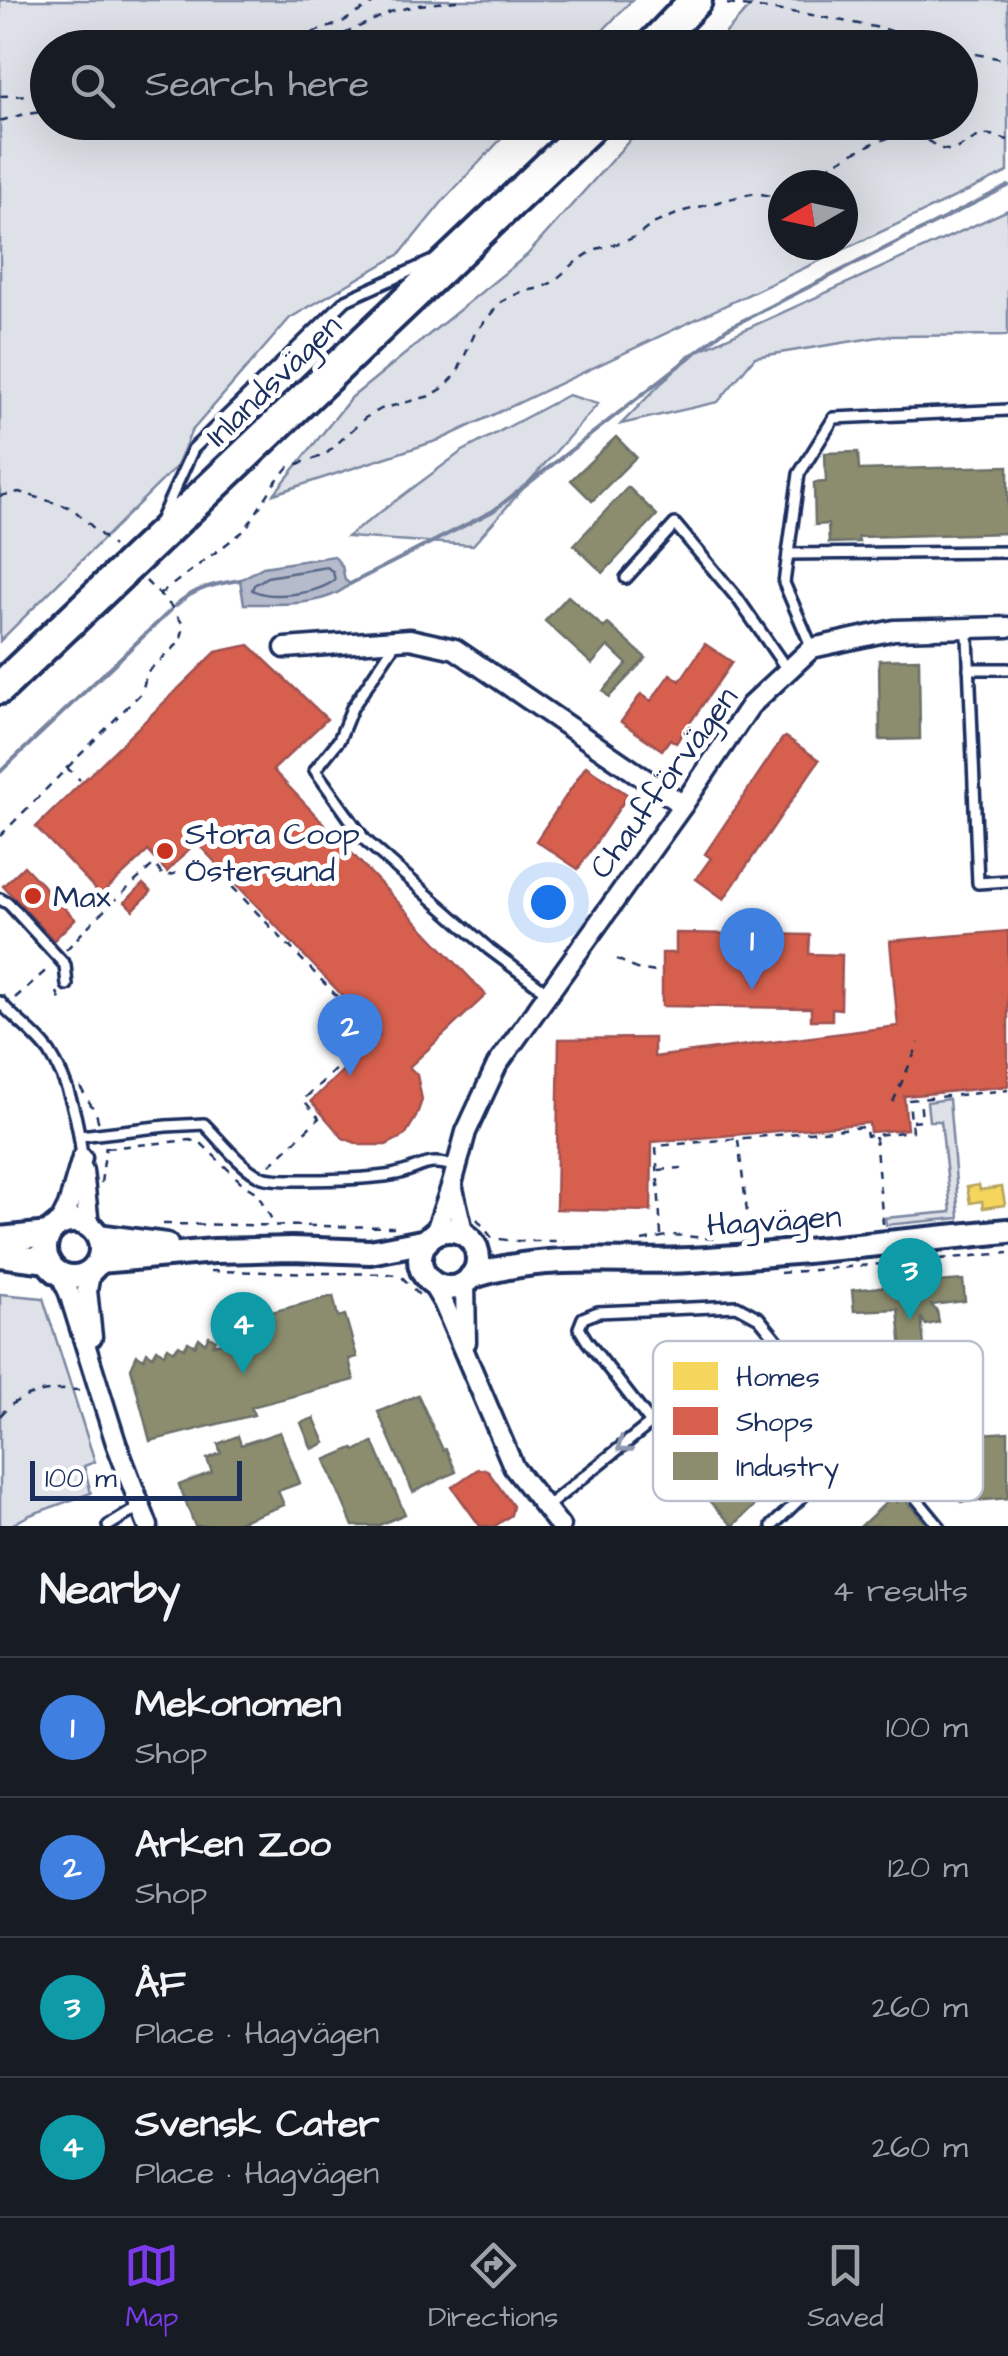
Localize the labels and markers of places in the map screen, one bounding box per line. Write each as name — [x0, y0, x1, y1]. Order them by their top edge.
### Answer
place label: Stora Coop Östersund — [185, 812, 360, 894]
marker: Stora Coop Östersund — [154, 840, 176, 862]
place label: Max — [53, 875, 111, 920]
marker: Max — [22, 885, 44, 907]
pin: 1 — [720, 908, 784, 990]
pin: 2 — [318, 994, 382, 1076]
pin: 3 — [878, 1238, 942, 1320]
pin: 4 — [210, 1292, 276, 1374]

